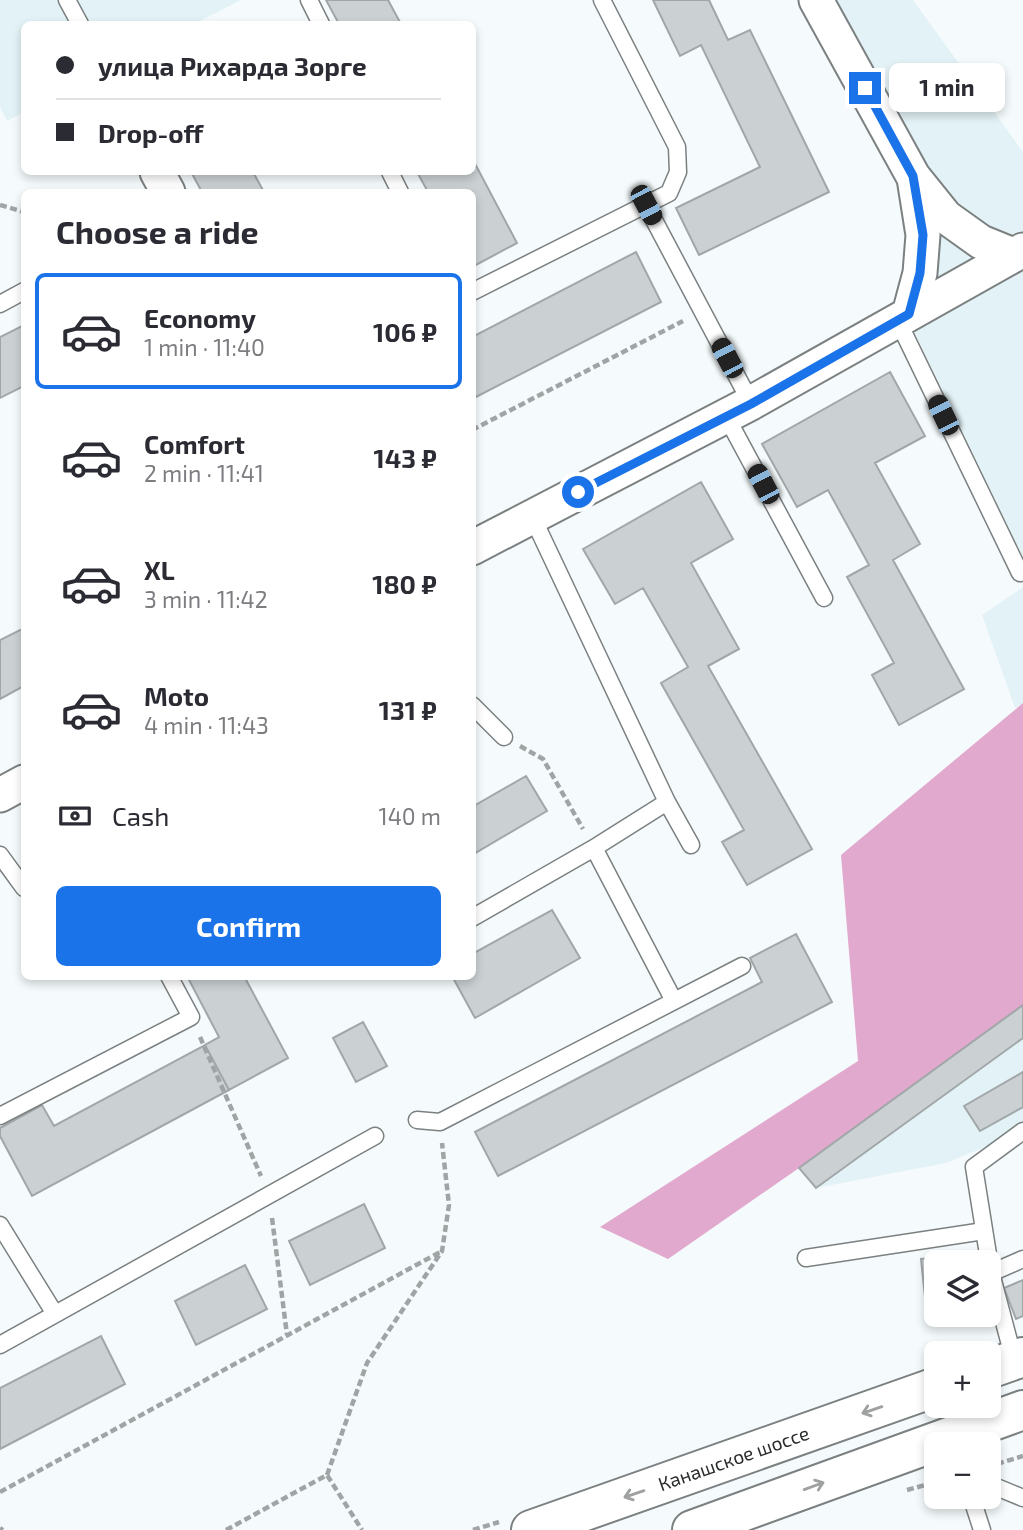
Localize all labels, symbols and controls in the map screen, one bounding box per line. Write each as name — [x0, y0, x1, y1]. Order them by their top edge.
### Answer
text: улица Рихарда Зорге — [98, 50, 367, 81]
callout: 1 min — [890, 64, 1005, 112]
route end — [849, 72, 881, 104]
text: 1 min — [919, 73, 975, 101]
text: Drop-off — [98, 117, 203, 148]
car — [627, 182, 666, 228]
text: Choose a ride — [56, 212, 259, 250]
icon: car — [60, 300, 123, 363]
text: Economy — [144, 302, 256, 333]
text: 106 ₽ — [373, 316, 437, 347]
text: 1 min · 11:40 — [144, 333, 265, 361]
car — [708, 335, 747, 381]
car — [925, 392, 962, 438]
icon: car — [60, 426, 123, 489]
text: Comfort — [144, 428, 245, 459]
text: 143 ₽ — [373, 442, 437, 473]
text: 2 min · 11:41 — [144, 459, 264, 487]
car — [744, 461, 783, 507]
route start — [562, 476, 594, 508]
icon: car — [60, 552, 123, 615]
text: XL — [144, 554, 175, 585]
text: 180 ₽ — [372, 568, 437, 599]
text: 3 min · 11:42 — [144, 585, 268, 613]
icon: car — [60, 678, 123, 741]
text: Moto — [144, 680, 209, 711]
text: 131 ₽ — [379, 694, 437, 725]
text: 4 min · 11:43 — [144, 711, 269, 739]
icon: cash — [56, 797, 94, 835]
text: Cash — [112, 800, 169, 831]
text: 140 m — [379, 802, 441, 830]
button: Confirm — [56, 886, 441, 966]
map controls — [924, 1250, 1001, 1509]
button: layers — [924, 1250, 1001, 1327]
button: + — [924, 1341, 1001, 1418]
one-way arrow — [861, 1405, 883, 1417]
street label: Канашское шоссе — [655, 1421, 812, 1495]
button: − — [924, 1432, 1001, 1509]
one-way arrow — [803, 1479, 825, 1491]
one-way arrow — [624, 1489, 646, 1501]

